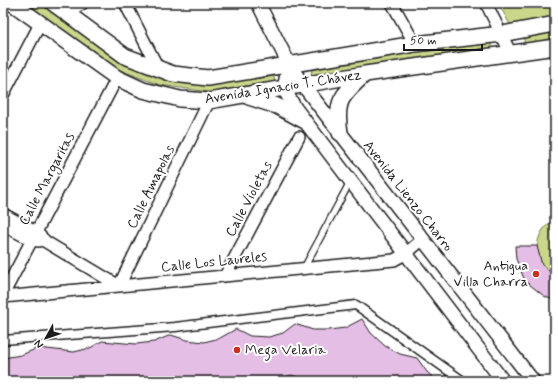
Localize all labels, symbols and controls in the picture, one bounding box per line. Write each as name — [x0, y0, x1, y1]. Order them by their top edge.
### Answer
scale bar — [404, 26, 482, 52]
text: 50 m — [410, 33, 437, 49]
street label: Avenida Ignacio T. Chávez — [203, 66, 363, 108]
street label: Calle Margaritas — [15, 129, 80, 229]
street label: Avenida Lienzo Charro — [359, 137, 457, 255]
street label: Calle Amapolas — [123, 142, 179, 232]
street label: Calle Violetas — [222, 158, 276, 240]
street label: Calle Los Laureles — [160, 247, 268, 277]
place label: Antigua Villa Charra — [454, 257, 528, 291]
marker: Antigua Villa Charra — [531, 269, 541, 279]
north arrow — [26, 318, 66, 358]
text: N — [31, 336, 47, 351]
place label: Mega Velaria — [245, 341, 326, 361]
marker: Mega Velaria — [232, 345, 242, 355]

